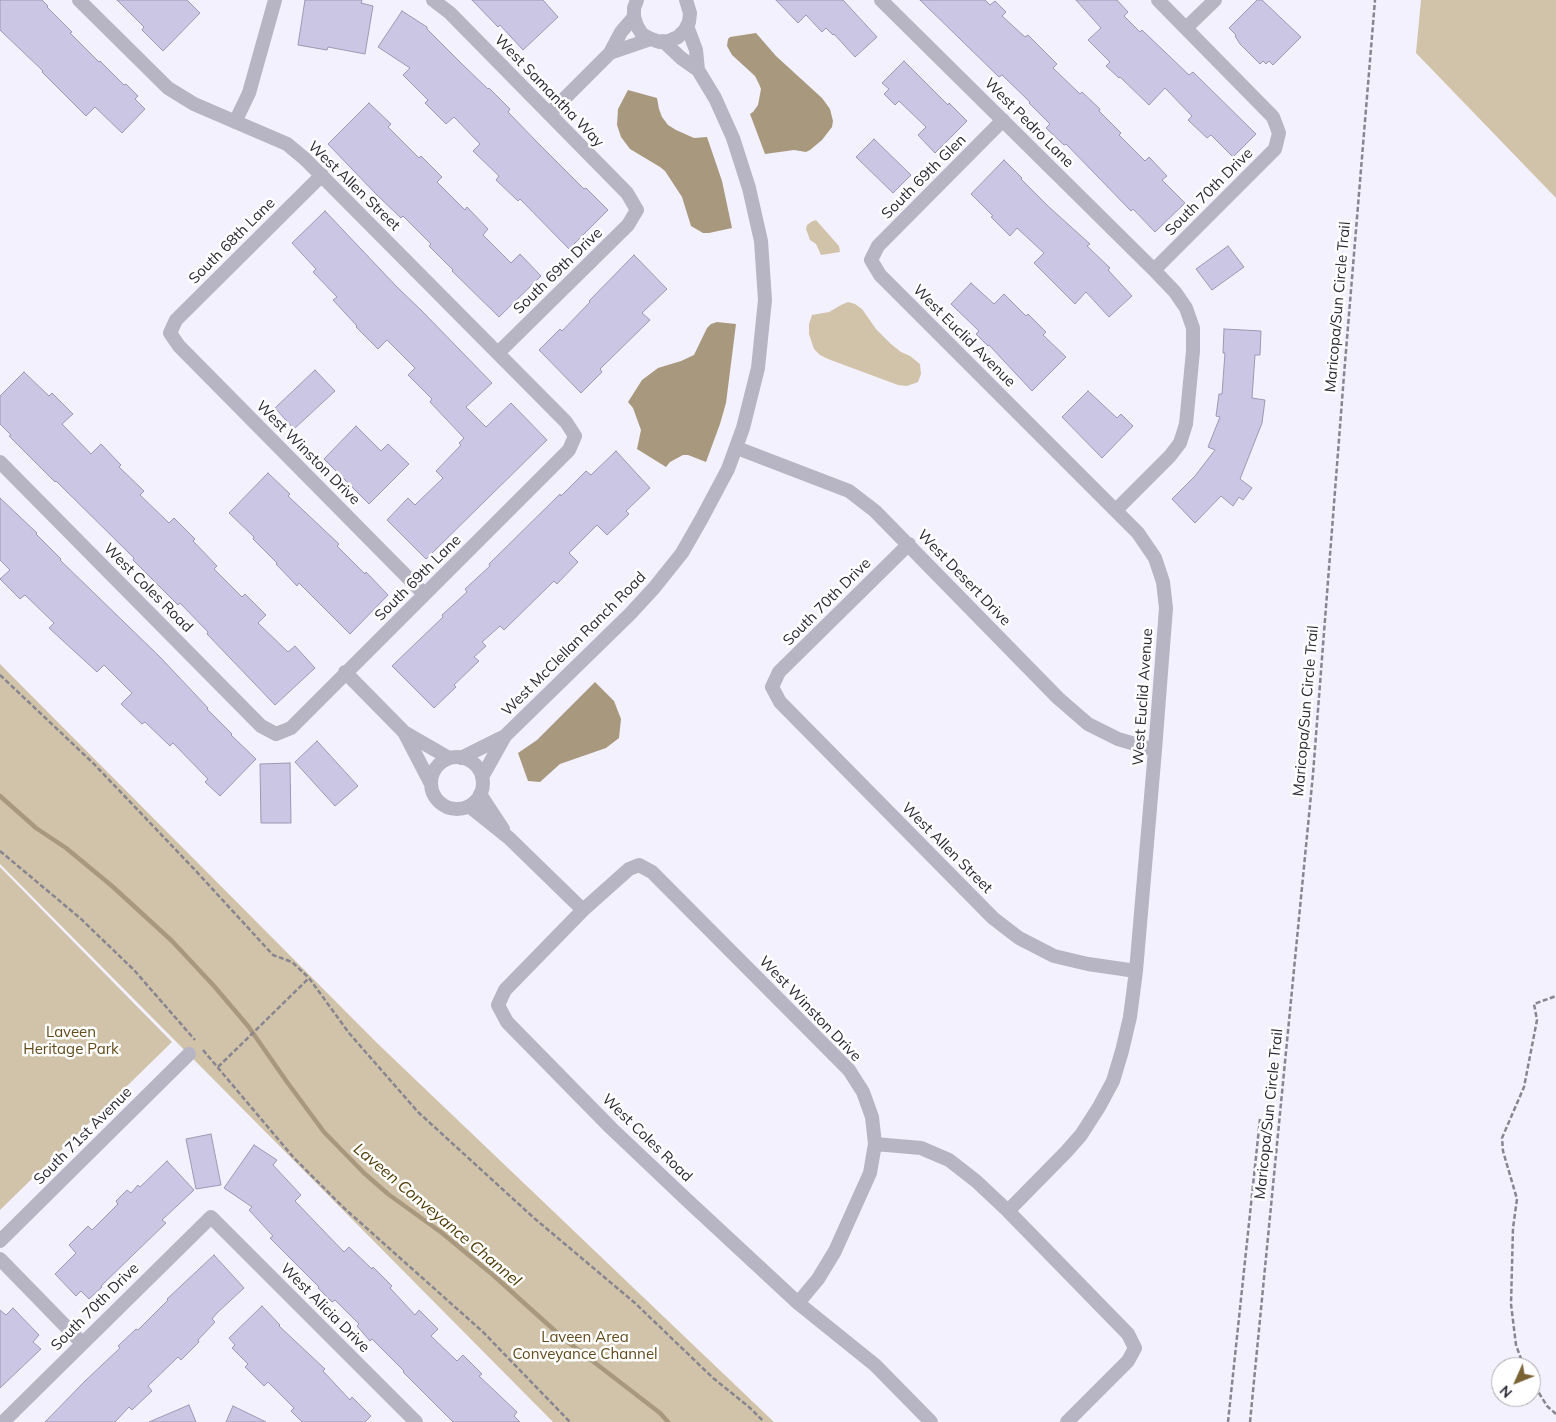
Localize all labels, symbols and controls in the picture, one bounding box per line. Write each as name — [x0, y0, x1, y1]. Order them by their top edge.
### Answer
street label: West Samantha Way — [491, 31, 607, 151]
street label: West Pedro Lane — [981, 75, 1077, 171]
street label: South 69th Glen — [878, 131, 970, 223]
street label: West Allen Street — [304, 137, 404, 235]
street label: South 70th Drive — [1161, 144, 1257, 240]
street label: South 68th Lane — [185, 194, 279, 288]
street label: Maricopa/Sun Circle Trail — [1322, 221, 1354, 393]
street label: South 69th Drive — [510, 224, 606, 318]
street label: West Euclid Avenue — [909, 281, 1019, 391]
street label: West Winston Drive — [252, 397, 364, 509]
street label: West Desert Drive — [914, 526, 1014, 630]
street label: South 69th Lane — [371, 531, 465, 625]
street label: West Coles Road — [100, 540, 196, 636]
street label: South 70th Drive — [779, 554, 875, 650]
street label: West McClellan Ranch Road — [498, 568, 650, 720]
street label: Maricopa/Sun Circle Trail — [1290, 625, 1322, 797]
street label: West Euclid Avenue — [1129, 628, 1157, 766]
street label: West Allen Street — [898, 799, 996, 897]
street label: West Winston Drive — [755, 953, 865, 1065]
park label: Laveen Heritage Park — [23, 1023, 119, 1058]
street label: Maricopa/Sun Circle Trail — [1251, 1028, 1287, 1200]
street label: South 71st Avenue — [30, 1083, 136, 1189]
street label: West Coles Road — [598, 1090, 696, 1186]
water label: Laveen Conveyance Channel — [349, 1139, 525, 1291]
street label: South 70th Drive — [47, 1259, 143, 1355]
street label: West Alicia Drive — [277, 1260, 373, 1356]
park label: Laveen Area Conveyance Channel — [512, 1328, 658, 1363]
north arrow — [1491, 1357, 1541, 1407]
text: N — [1496, 1382, 1516, 1402]

